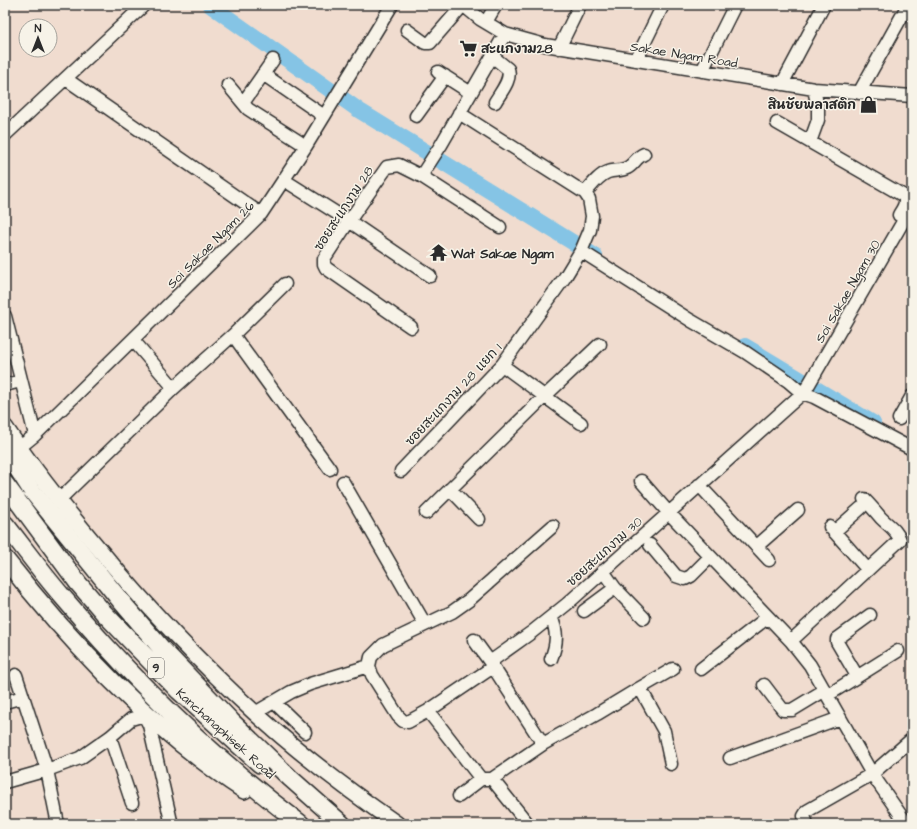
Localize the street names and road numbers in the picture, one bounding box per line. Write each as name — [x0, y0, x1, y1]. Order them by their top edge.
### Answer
street label: Sakae Ngam Road — [629, 38, 739, 73]
street label: ซอยสะแกงาม 28 — [310, 162, 378, 254]
street label: Soi Sakae Ngam 26 — [163, 197, 259, 293]
street label: Soi Sakae Ngam 30 — [811, 237, 886, 347]
street label: ซอยสะแกงาม 28 แยก 1 — [401, 339, 506, 450]
street label: ซอยสะแกงาม 30 — [563, 513, 646, 591]
road number: 9 — [148, 658, 164, 678]
street label: Kanchanaphisek Road — [172, 684, 279, 783]

